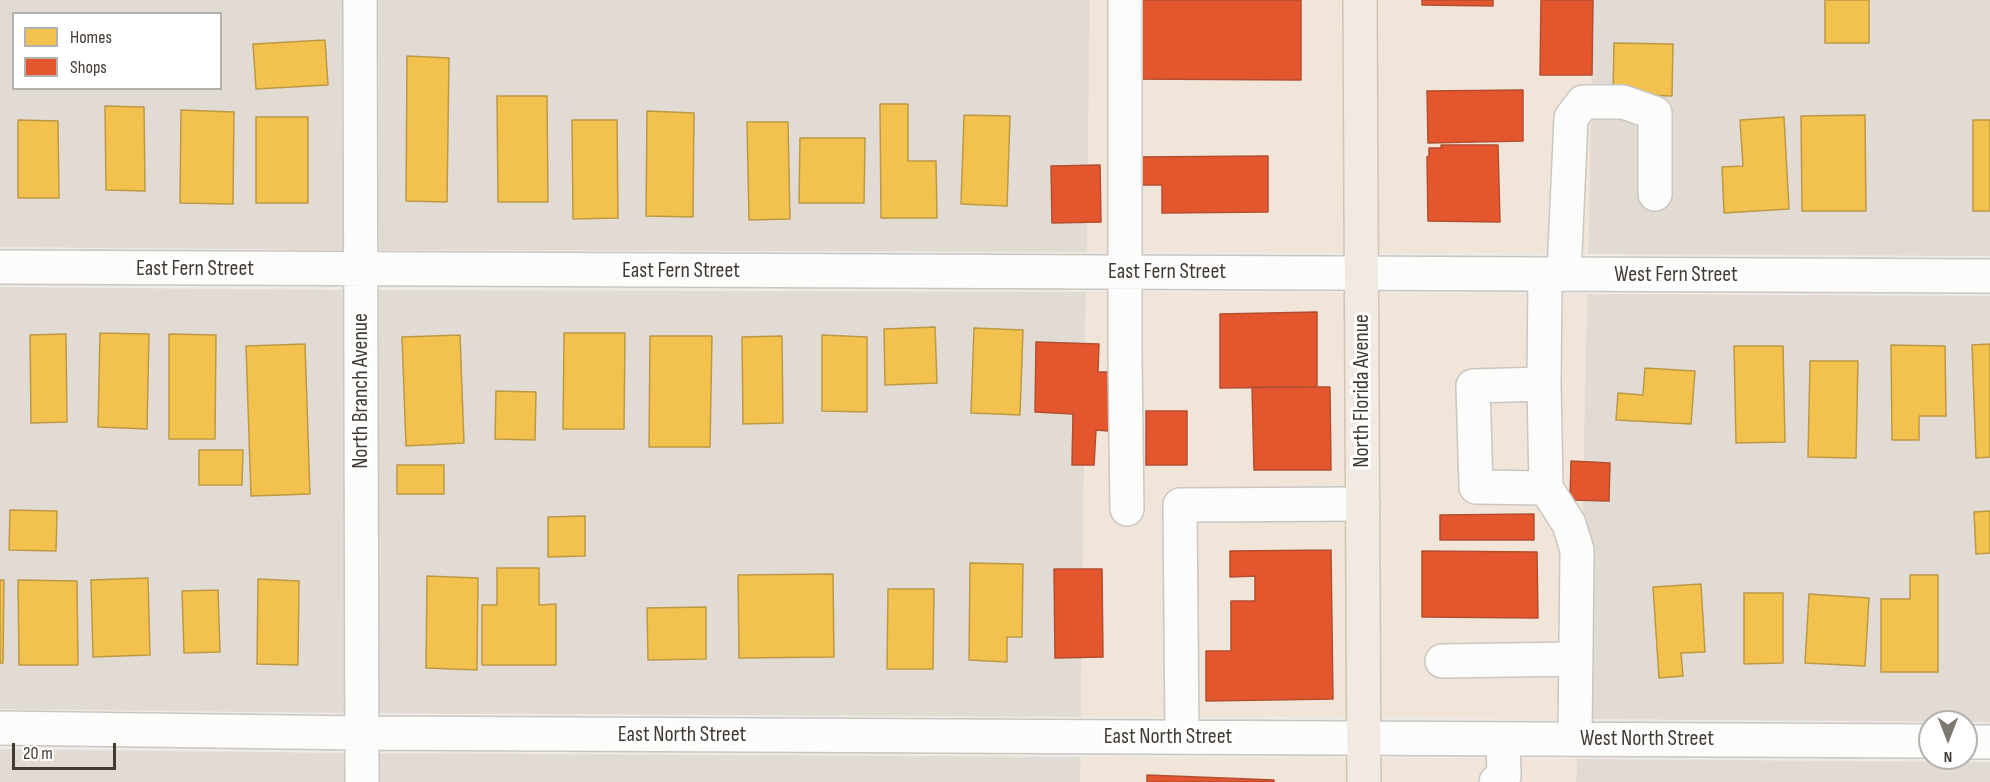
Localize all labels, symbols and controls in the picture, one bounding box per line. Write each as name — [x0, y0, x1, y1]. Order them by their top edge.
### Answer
legend — [12, 12, 222, 90]
text: Homes — [70, 27, 112, 48]
text: Shops — [70, 57, 107, 78]
street label: East Fern Street — [136, 256, 254, 282]
street label: East Fern Street — [622, 258, 740, 284]
street label: East Fern Street — [1108, 259, 1226, 285]
street label: West Fern Street — [1614, 262, 1738, 288]
street label: North Branch Avenue — [348, 313, 374, 469]
street label: North Florida Avenue — [1349, 314, 1375, 468]
north arrow — [1918, 710, 1978, 770]
street label: East North Street — [618, 722, 746, 748]
street label: East North Street — [1104, 724, 1232, 750]
street label: West North Street — [1580, 726, 1714, 752]
scale bar — [15, 731, 118, 769]
text: 20 m — [23, 743, 53, 764]
text: N — [1944, 747, 1952, 766]

